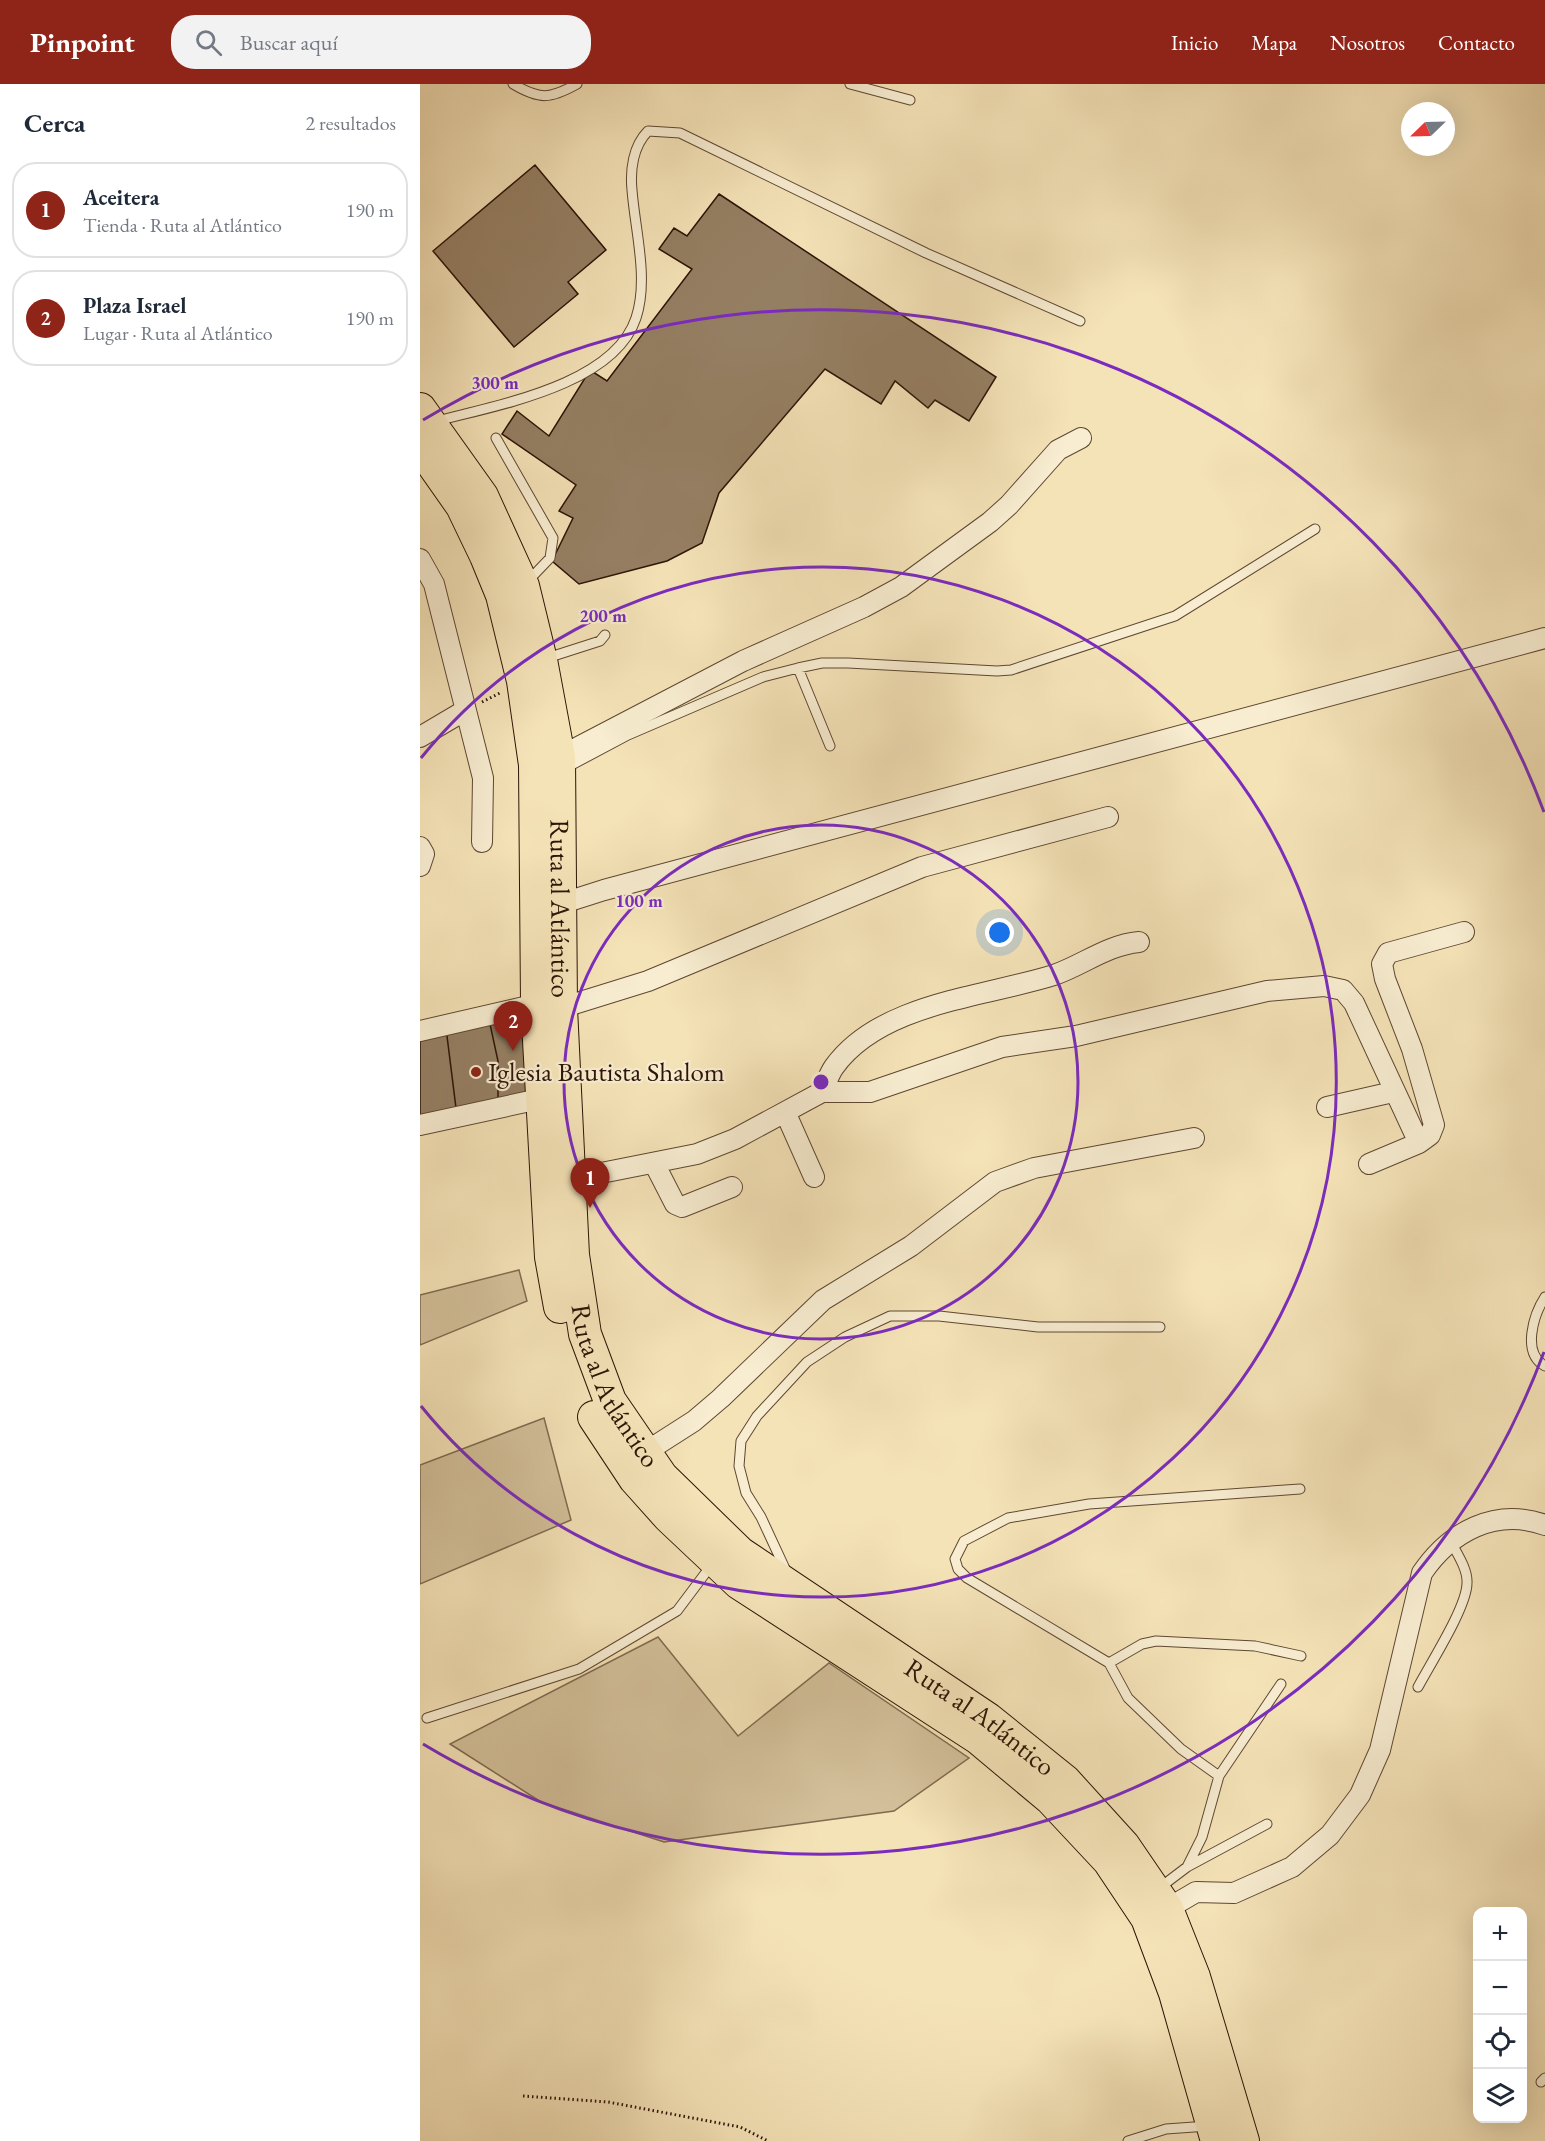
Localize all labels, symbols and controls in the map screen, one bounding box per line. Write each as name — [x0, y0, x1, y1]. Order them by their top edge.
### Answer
search box — [171, 15, 591, 69]
text: Pinpoint — [30, 24, 135, 60]
icon: search — [192, 26, 225, 59]
text: Buscar aquí — [240, 28, 338, 57]
text: Inicio — [1171, 29, 1218, 56]
text: Mapa — [1251, 29, 1297, 56]
text: Nosotros — [1330, 29, 1405, 56]
text: Contacto — [1438, 29, 1515, 56]
north arrow — [1401, 102, 1455, 156]
text: Cerca — [24, 106, 85, 140]
text: 2 resultados — [305, 110, 396, 136]
text: Aceitera — [83, 183, 159, 212]
text: 1 — [40, 197, 51, 223]
text: 190 m — [346, 197, 394, 223]
text: Tienda · Ruta al Atlántico — [83, 212, 282, 238]
text: Plaza Israel — [83, 291, 186, 320]
text: 2 — [40, 305, 51, 331]
text: 190 m — [346, 305, 394, 331]
text: Lugar · Ruta al Atlántico — [83, 320, 273, 346]
text: 300 m — [471, 371, 519, 394]
text: 200 m — [579, 604, 627, 627]
street label: Ruta al Atlántico — [542, 819, 579, 998]
text: 100 m — [615, 889, 663, 912]
your location — [985, 918, 1014, 947]
pin: 2 — [494, 1002, 532, 1051]
place label: Iglesia Bautista Shalom — [488, 1054, 725, 1089]
marker: Iglesia Bautista Shalom — [469, 1065, 483, 1079]
centre of rings — [811, 1072, 831, 1092]
pin: 1 — [570, 1158, 610, 1208]
street label: Ruta al Atlántico — [564, 1302, 668, 1474]
street label: Ruta al Atlántico — [898, 1650, 1063, 1783]
map controls — [1473, 1907, 1527, 2123]
button: + — [1473, 1907, 1527, 1961]
button: − — [1473, 1961, 1527, 2015]
button: locate — [1473, 2015, 1527, 2069]
button: layers — [1473, 2069, 1527, 2123]

